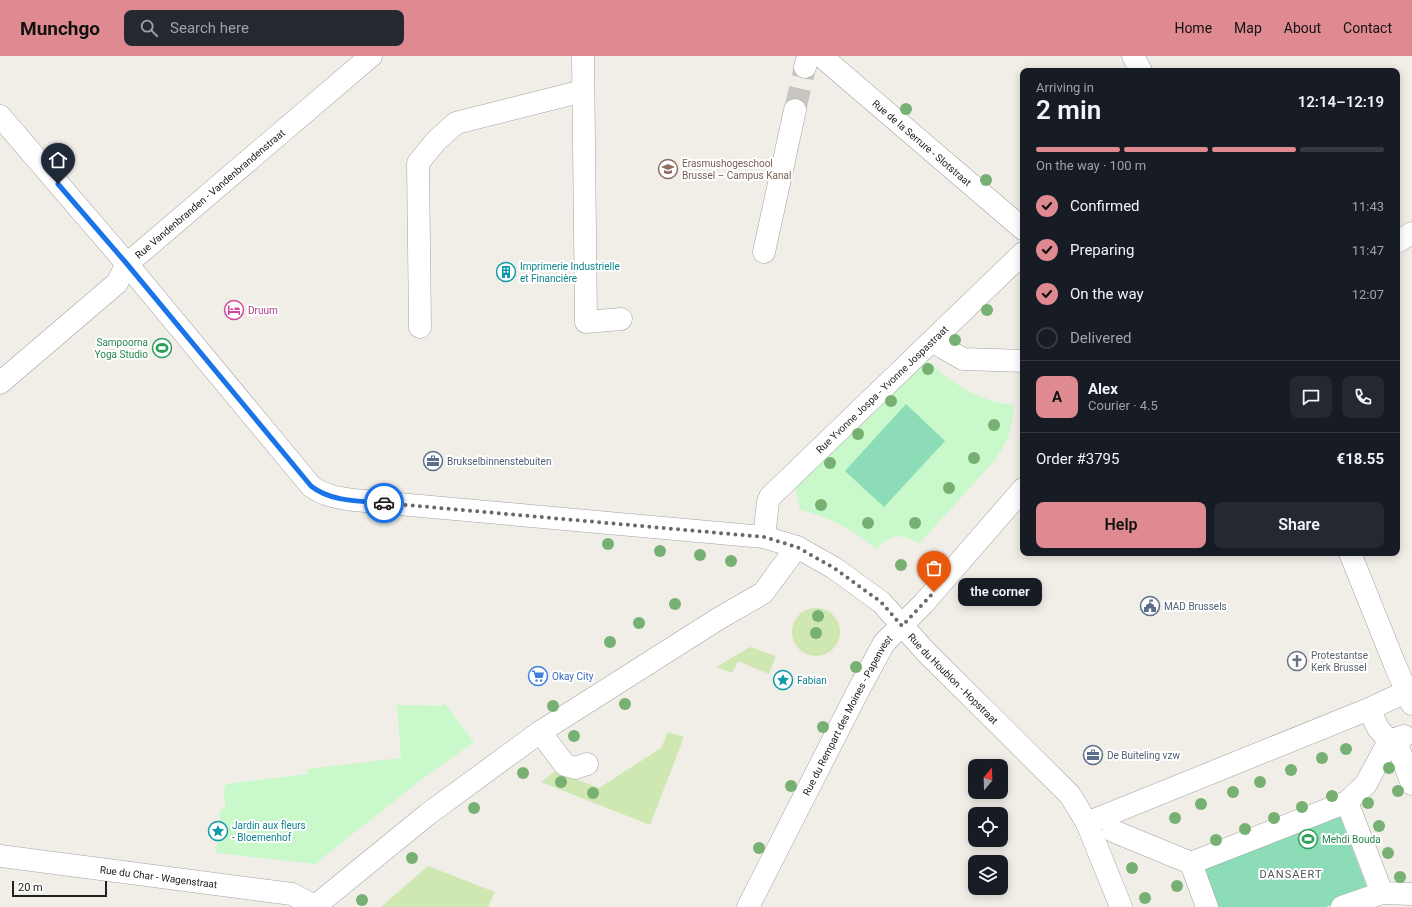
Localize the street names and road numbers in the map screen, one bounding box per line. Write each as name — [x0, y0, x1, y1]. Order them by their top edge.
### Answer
street label: Rue de la Serrure - Slotstraat — [870, 97, 974, 188]
street label: Rue Vandenbranden - Vandenbrandenstraat — [133, 127, 287, 260]
street label: Rue Yvonne Jospa - Yvonne Jospastraat — [814, 323, 950, 455]
street label: Rue du Houblon - Hopstraat — [906, 631, 1000, 726]
street label: Rue du Rempart des Moines - Papenvest — [800, 633, 894, 797]
street label: Rue du Char - Wagenstraat — [99, 864, 218, 890]

